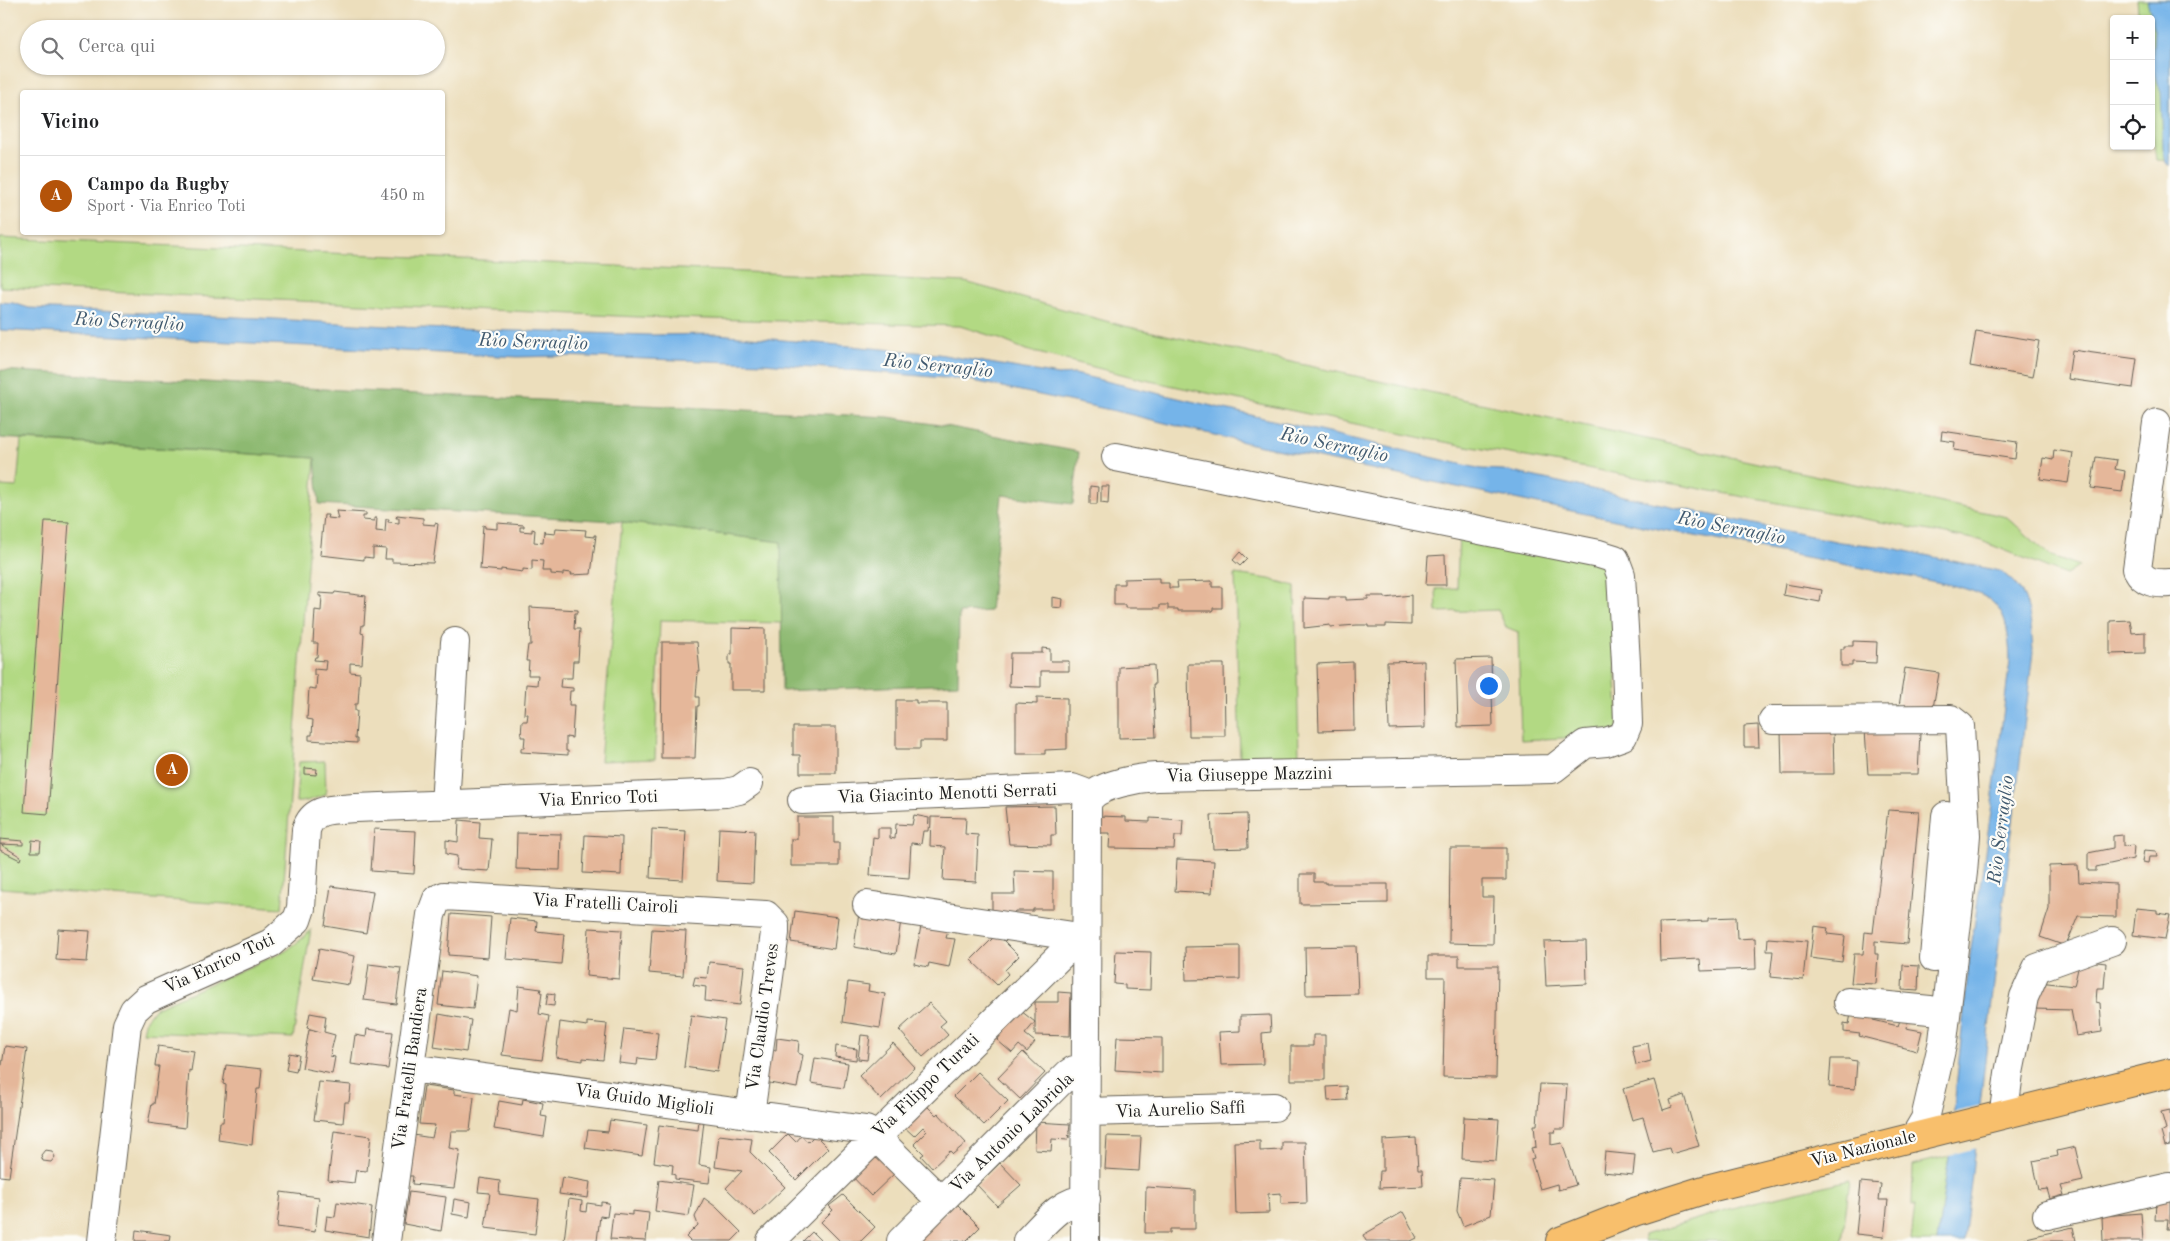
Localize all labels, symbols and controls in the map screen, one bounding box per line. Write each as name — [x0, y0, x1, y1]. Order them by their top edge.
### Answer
map controls — [2110, 15, 2155, 150]
button: + — [2110, 15, 2155, 60]
search box — [20, 20, 445, 75]
icon: search — [38, 34, 66, 62]
text: Cerca qui — [78, 38, 155, 57]
button: − — [2110, 60, 2155, 105]
button: locate — [2110, 105, 2155, 150]
text: Vicino — [40, 112, 99, 133]
text: Campo da Rugby — [87, 176, 230, 195]
text: A — [50, 188, 62, 204]
text: 450 m — [380, 188, 425, 204]
text: Sport · Via Enrico Toti — [87, 199, 245, 215]
water label: Rio Serraglio — [73, 311, 185, 335]
water label: Rio Serraglio — [477, 332, 589, 354]
water label: Rio Serraglio — [881, 352, 994, 382]
water label: Rio Serraglio — [1277, 425, 1390, 467]
water label: Rio Serraglio — [1674, 509, 1787, 549]
your location — [1476, 673, 1502, 699]
pin: A — [156, 751, 188, 789]
street label: Via Giuseppe Mazzini — [1166, 765, 1333, 785]
water label: Rio Serraglio — [1986, 774, 2018, 887]
street label: Via Giacinto Menotti Serrati — [837, 781, 1057, 807]
street label: Via Enrico Toti — [538, 788, 658, 810]
street label: Via Fratelli Cairoli — [531, 891, 679, 917]
street label: Via Enrico Toti — [161, 930, 277, 997]
street label: Via Claudio Treves — [744, 942, 782, 1092]
street label: Via Fratelli Bandiera — [390, 986, 430, 1152]
street label: Via Filippo Turati — [869, 1030, 983, 1142]
street label: Via Antonio Labriola — [947, 1069, 1077, 1197]
street label: Via Guido Miglioli — [573, 1081, 715, 1119]
street label: Via Aurelio Saffi — [1115, 1099, 1245, 1121]
street label: Via Nazionale — [1808, 1127, 1918, 1171]

